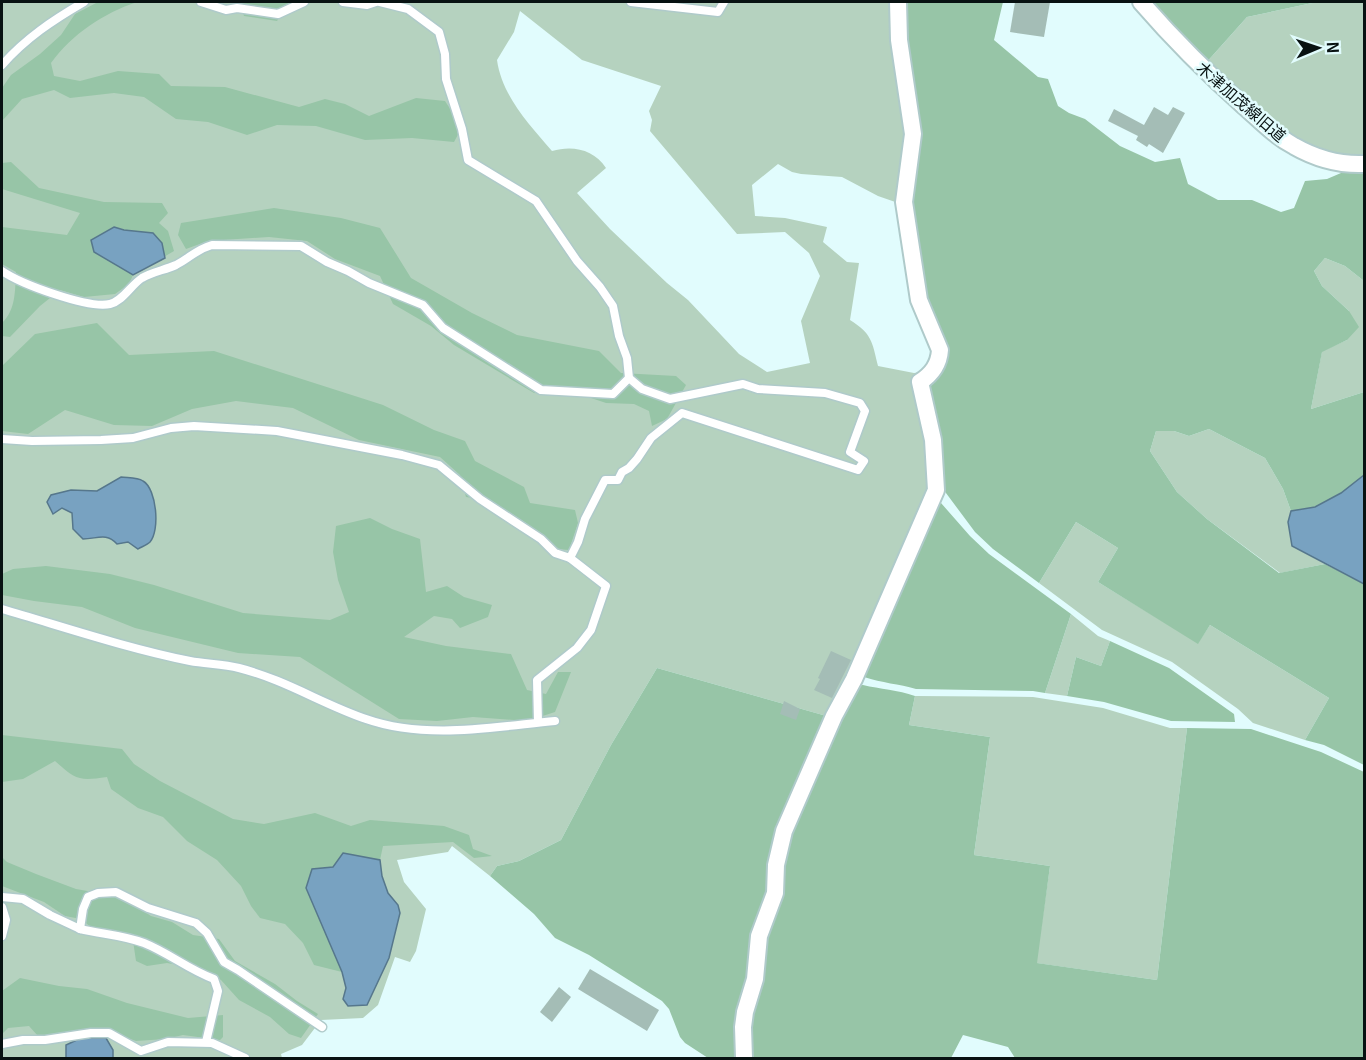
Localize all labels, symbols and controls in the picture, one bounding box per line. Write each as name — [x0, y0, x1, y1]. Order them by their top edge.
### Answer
north arrow — [1288, 18, 1348, 78]
text: N — [1322, 41, 1346, 54]
street label: 木津加茂線旧道 — [1192, 55, 1292, 147]

